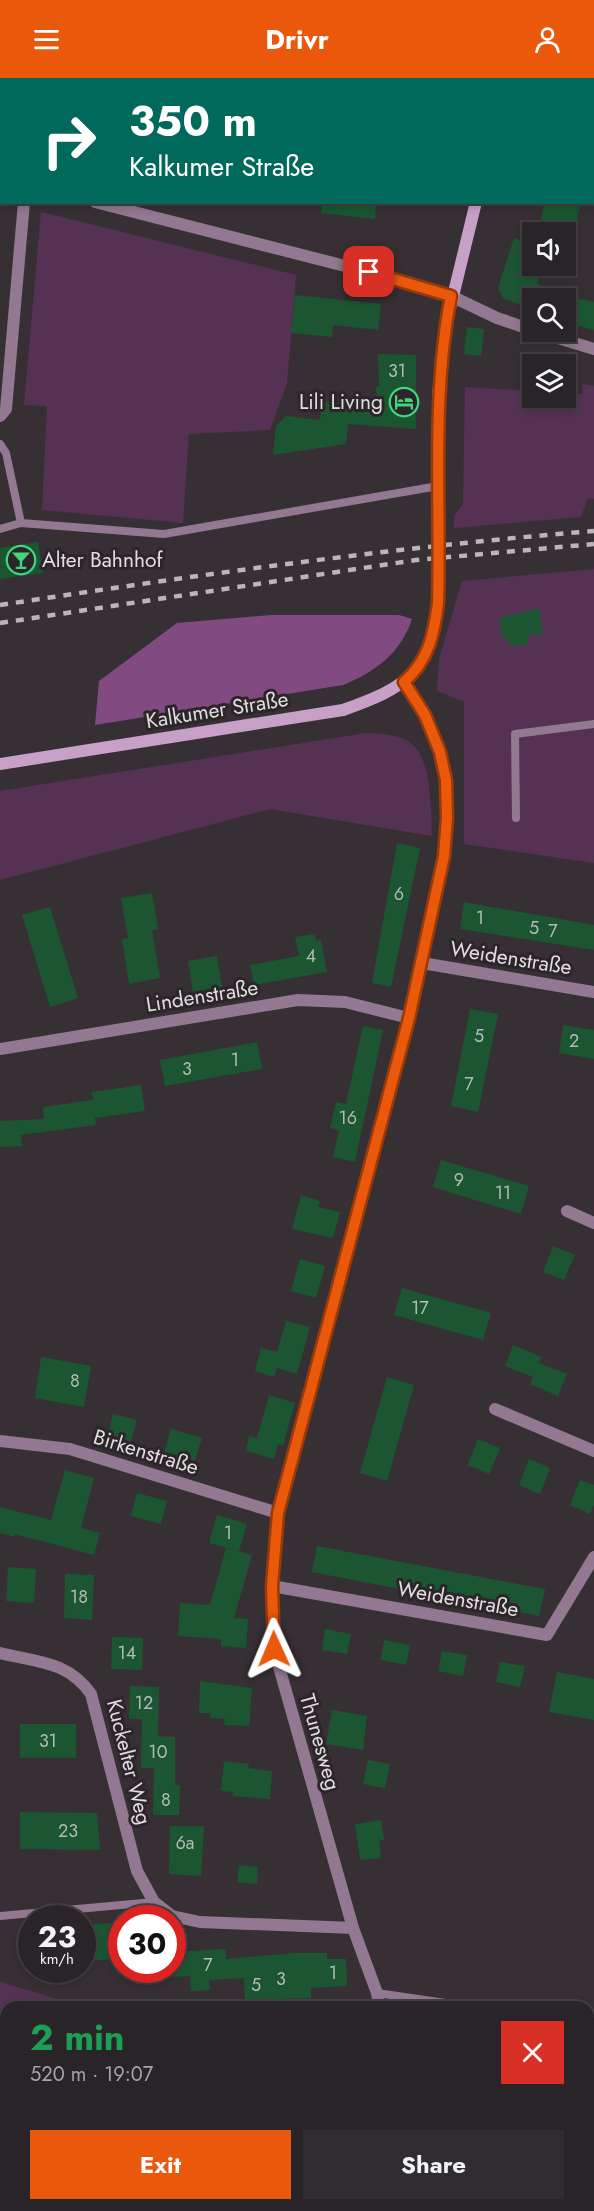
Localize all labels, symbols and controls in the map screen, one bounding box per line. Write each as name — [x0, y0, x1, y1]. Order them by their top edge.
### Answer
text: Drivr — [265, 20, 329, 59]
icon: menu — [30, 23, 63, 56]
icon: person — [531, 23, 564, 56]
text: 350 m — [129, 91, 257, 152]
icon: right — [30, 102, 108, 180]
text: Kalkumer Straße — [129, 147, 314, 186]
map controls — [522, 222, 576, 408]
button: sound — [522, 222, 576, 276]
pin — [343, 246, 394, 297]
icon: arrive — [352, 255, 385, 288]
button: search — [522, 288, 576, 342]
button: layers — [522, 354, 576, 408]
house number: 31 — [388, 358, 406, 384]
hotel icon: Lili Living — [388, 386, 420, 418]
place label: Lili Living — [299, 387, 383, 417]
bar icon: Alter Bahnhof — [5, 544, 37, 576]
place label: Alter Bahnhof — [42, 545, 163, 575]
street label: Kalkumer Straße — [143, 684, 291, 736]
house number: 6 — [394, 881, 404, 907]
house number: 1 — [476, 905, 484, 931]
house number: 5 — [529, 915, 539, 941]
house number: 7 — [548, 918, 558, 944]
street label: Weidenstraße — [448, 934, 574, 982]
house number: 4 — [306, 943, 316, 969]
street label: Lindenstraße — [144, 972, 260, 1020]
house number: 5 — [474, 1023, 484, 1049]
house number: 2 — [569, 1028, 579, 1054]
house number: 1 — [231, 1047, 239, 1073]
house number: 3 — [182, 1056, 192, 1082]
house number: 7 — [464, 1071, 474, 1097]
house number: 16 — [339, 1105, 357, 1131]
house number: 9 — [454, 1167, 464, 1193]
house number: 11 — [495, 1180, 511, 1206]
house number: 17 — [411, 1295, 429, 1321]
house number: 8 — [70, 1368, 80, 1394]
street label: Birkenstraße — [90, 1422, 203, 1482]
house number: 1 — [224, 1520, 232, 1546]
street label: Weidenstraße — [395, 1574, 521, 1624]
house number: 18 — [70, 1584, 88, 1610]
position arrow — [242, 1617, 306, 1681]
house number: 14 — [118, 1640, 136, 1666]
house number: 12 — [135, 1690, 153, 1716]
street label: Thunesweg — [292, 1690, 348, 1794]
street label: Kuckelter Weg — [99, 1696, 159, 1828]
house number: 31 — [39, 1728, 57, 1754]
house number: 10 — [149, 1739, 168, 1765]
house number: 8 — [161, 1787, 171, 1813]
house number: 23 — [58, 1818, 78, 1844]
house number: 6a — [175, 1830, 195, 1856]
speed limit sign: 30 — [108, 1905, 186, 1983]
text: 23 — [38, 1915, 76, 1958]
text: km/h — [40, 1948, 74, 1970]
house number: 7 — [203, 1952, 213, 1978]
house number: 1 — [329, 1960, 337, 1986]
house number: 3 — [276, 1966, 286, 1992]
house number: 5 — [251, 1972, 261, 1998]
text: 2 min — [30, 2011, 125, 2063]
button: close — [501, 2021, 564, 2084]
text: 520 m · 19:07 — [30, 2060, 153, 2089]
button: Exit — [30, 2130, 291, 2199]
button: Share — [303, 2130, 564, 2199]

